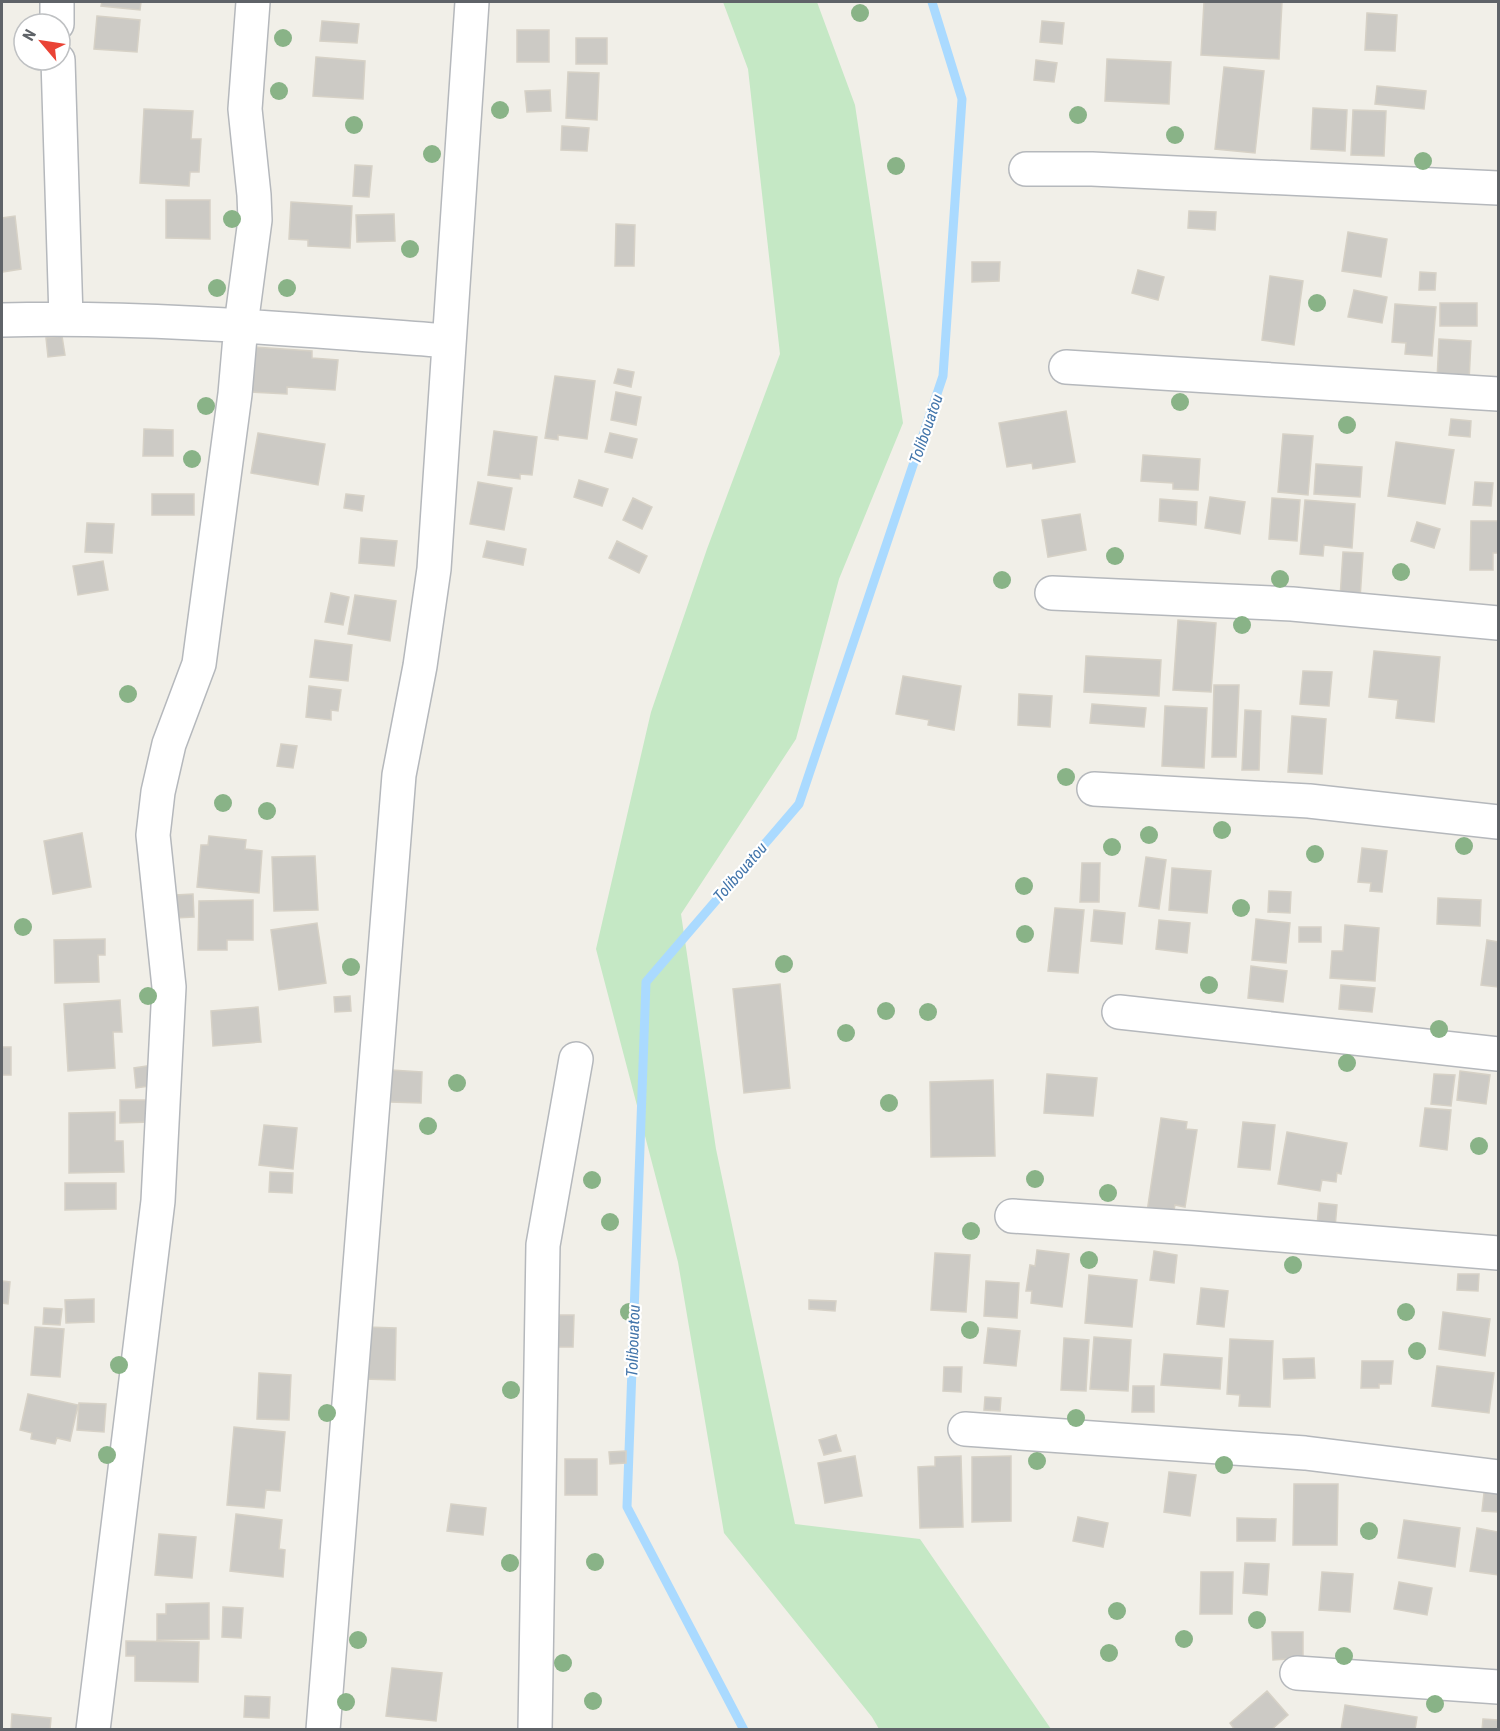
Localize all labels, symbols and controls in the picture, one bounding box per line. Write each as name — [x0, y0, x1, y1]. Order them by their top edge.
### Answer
north arrow — [12, 12, 72, 72]
text: N — [19, 26, 40, 44]
water label: Tolibouatou — [905, 391, 947, 466]
water label: Tolibouatou — [709, 838, 771, 906]
water label: Tolibouatou — [622, 1304, 644, 1377]

